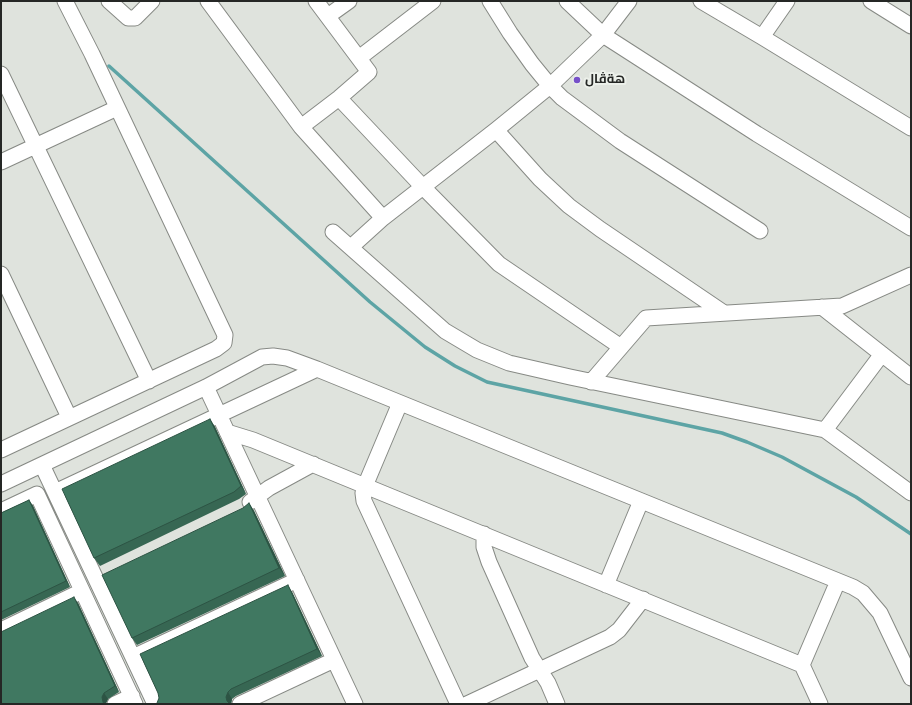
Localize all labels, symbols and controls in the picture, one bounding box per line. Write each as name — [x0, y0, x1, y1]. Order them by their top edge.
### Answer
place label: هةڤال — [585, 72, 625, 88]
marker: هةڤال — [572, 75, 582, 85]

